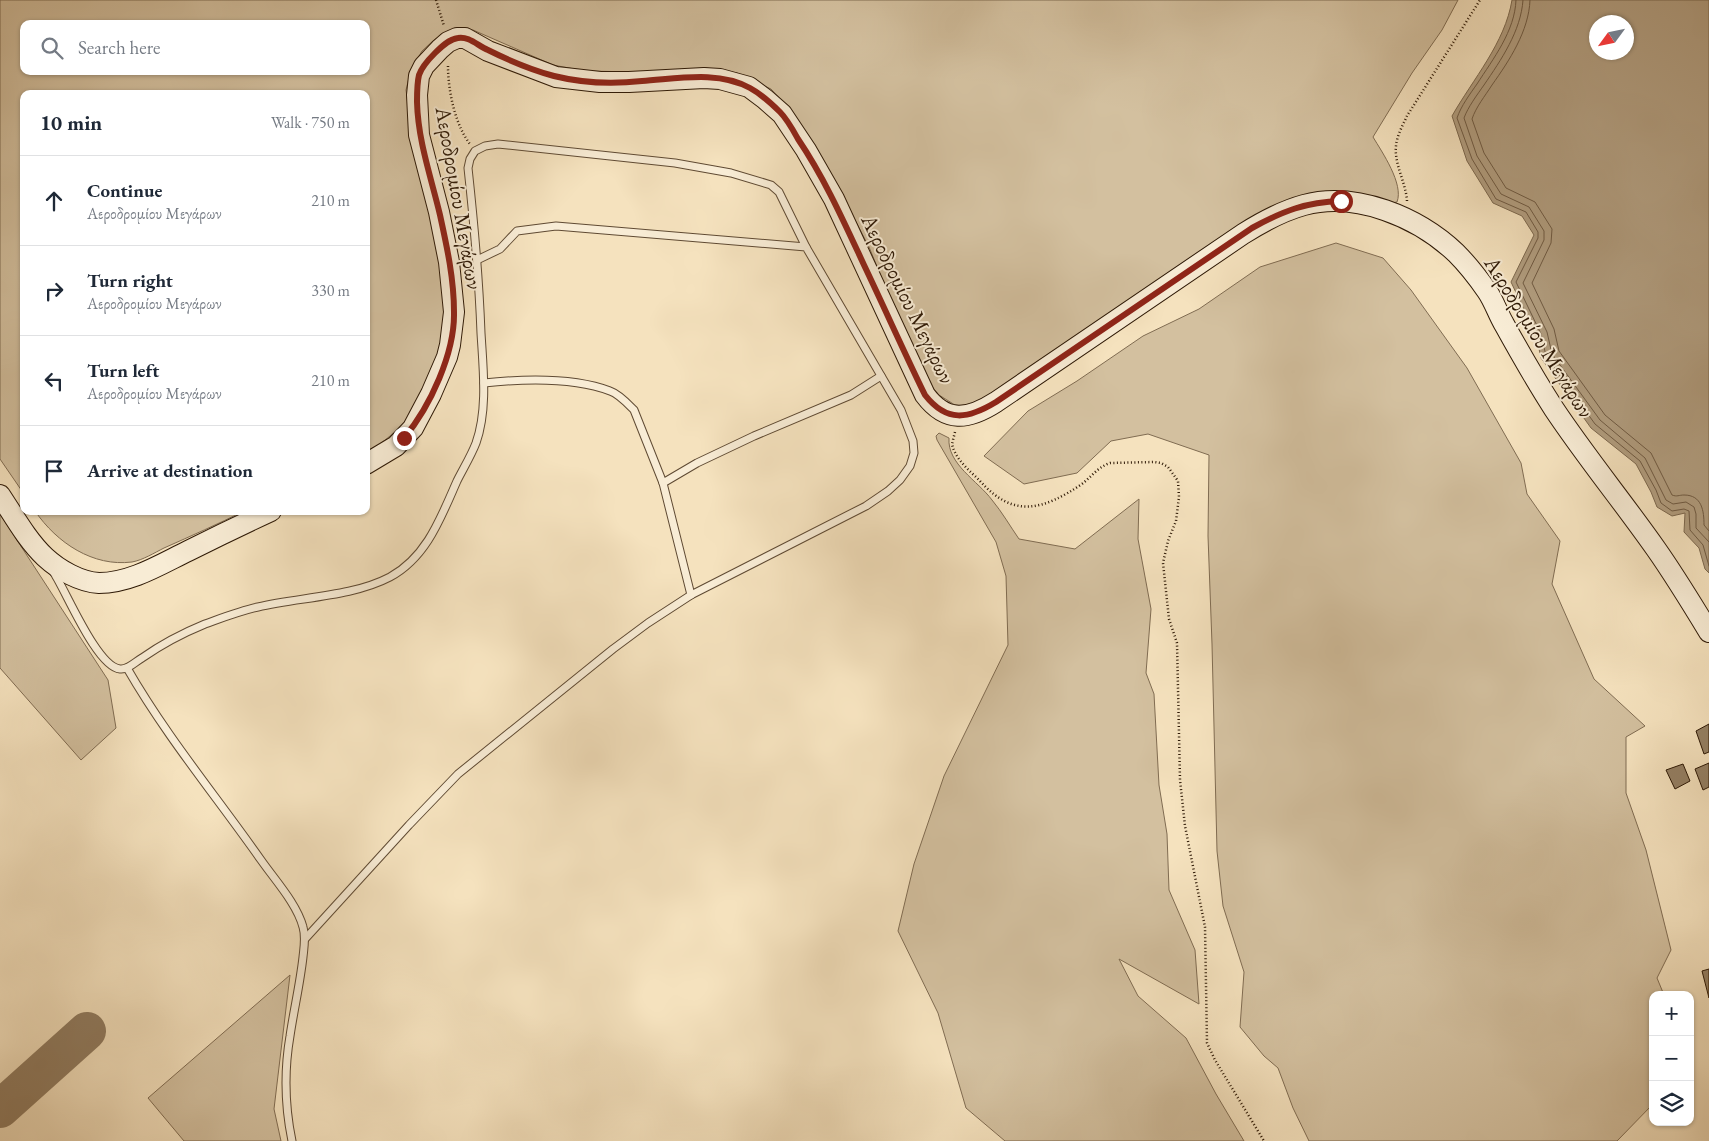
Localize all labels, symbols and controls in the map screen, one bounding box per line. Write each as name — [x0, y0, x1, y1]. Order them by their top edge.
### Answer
north arrow — [1589, 15, 1634, 60]
search box — [20, 20, 370, 75]
icon: search — [38, 34, 66, 62]
text: Search here — [78, 35, 160, 60]
street label: Αεροδρομίου Μεγάρων — [428, 103, 489, 292]
text: 10 min — [40, 109, 102, 136]
text: Walk · 750 m — [271, 112, 350, 133]
text: Continue — [87, 178, 162, 203]
icon: ahead — [40, 187, 68, 215]
text: 210 m — [311, 190, 350, 211]
route start — [1330, 190, 1353, 213]
text: Αεροδρομίου Μεγάρων — [87, 203, 222, 224]
street label: Αεροδρομίου Μεγάρων — [854, 209, 962, 389]
street label: Αεροδρομίου Μεγάρων — [1477, 250, 1600, 423]
text: Turn right — [87, 268, 173, 293]
icon: right — [40, 277, 68, 305]
text: 330 m — [311, 280, 350, 301]
text: Αεροδρομίου Μεγάρων — [87, 293, 222, 314]
text: Turn left — [87, 358, 159, 383]
icon: left — [40, 367, 68, 395]
text: 210 m — [311, 370, 350, 391]
text: Αεροδρομίου Μεγάρων — [87, 383, 222, 404]
route end — [393, 427, 416, 450]
icon: arrive — [40, 457, 68, 485]
text: Arrive at destination — [87, 458, 253, 483]
map controls — [1649, 991, 1694, 1126]
button: + — [1649, 991, 1694, 1036]
button: − — [1649, 1036, 1694, 1081]
button: layers — [1649, 1081, 1694, 1126]

